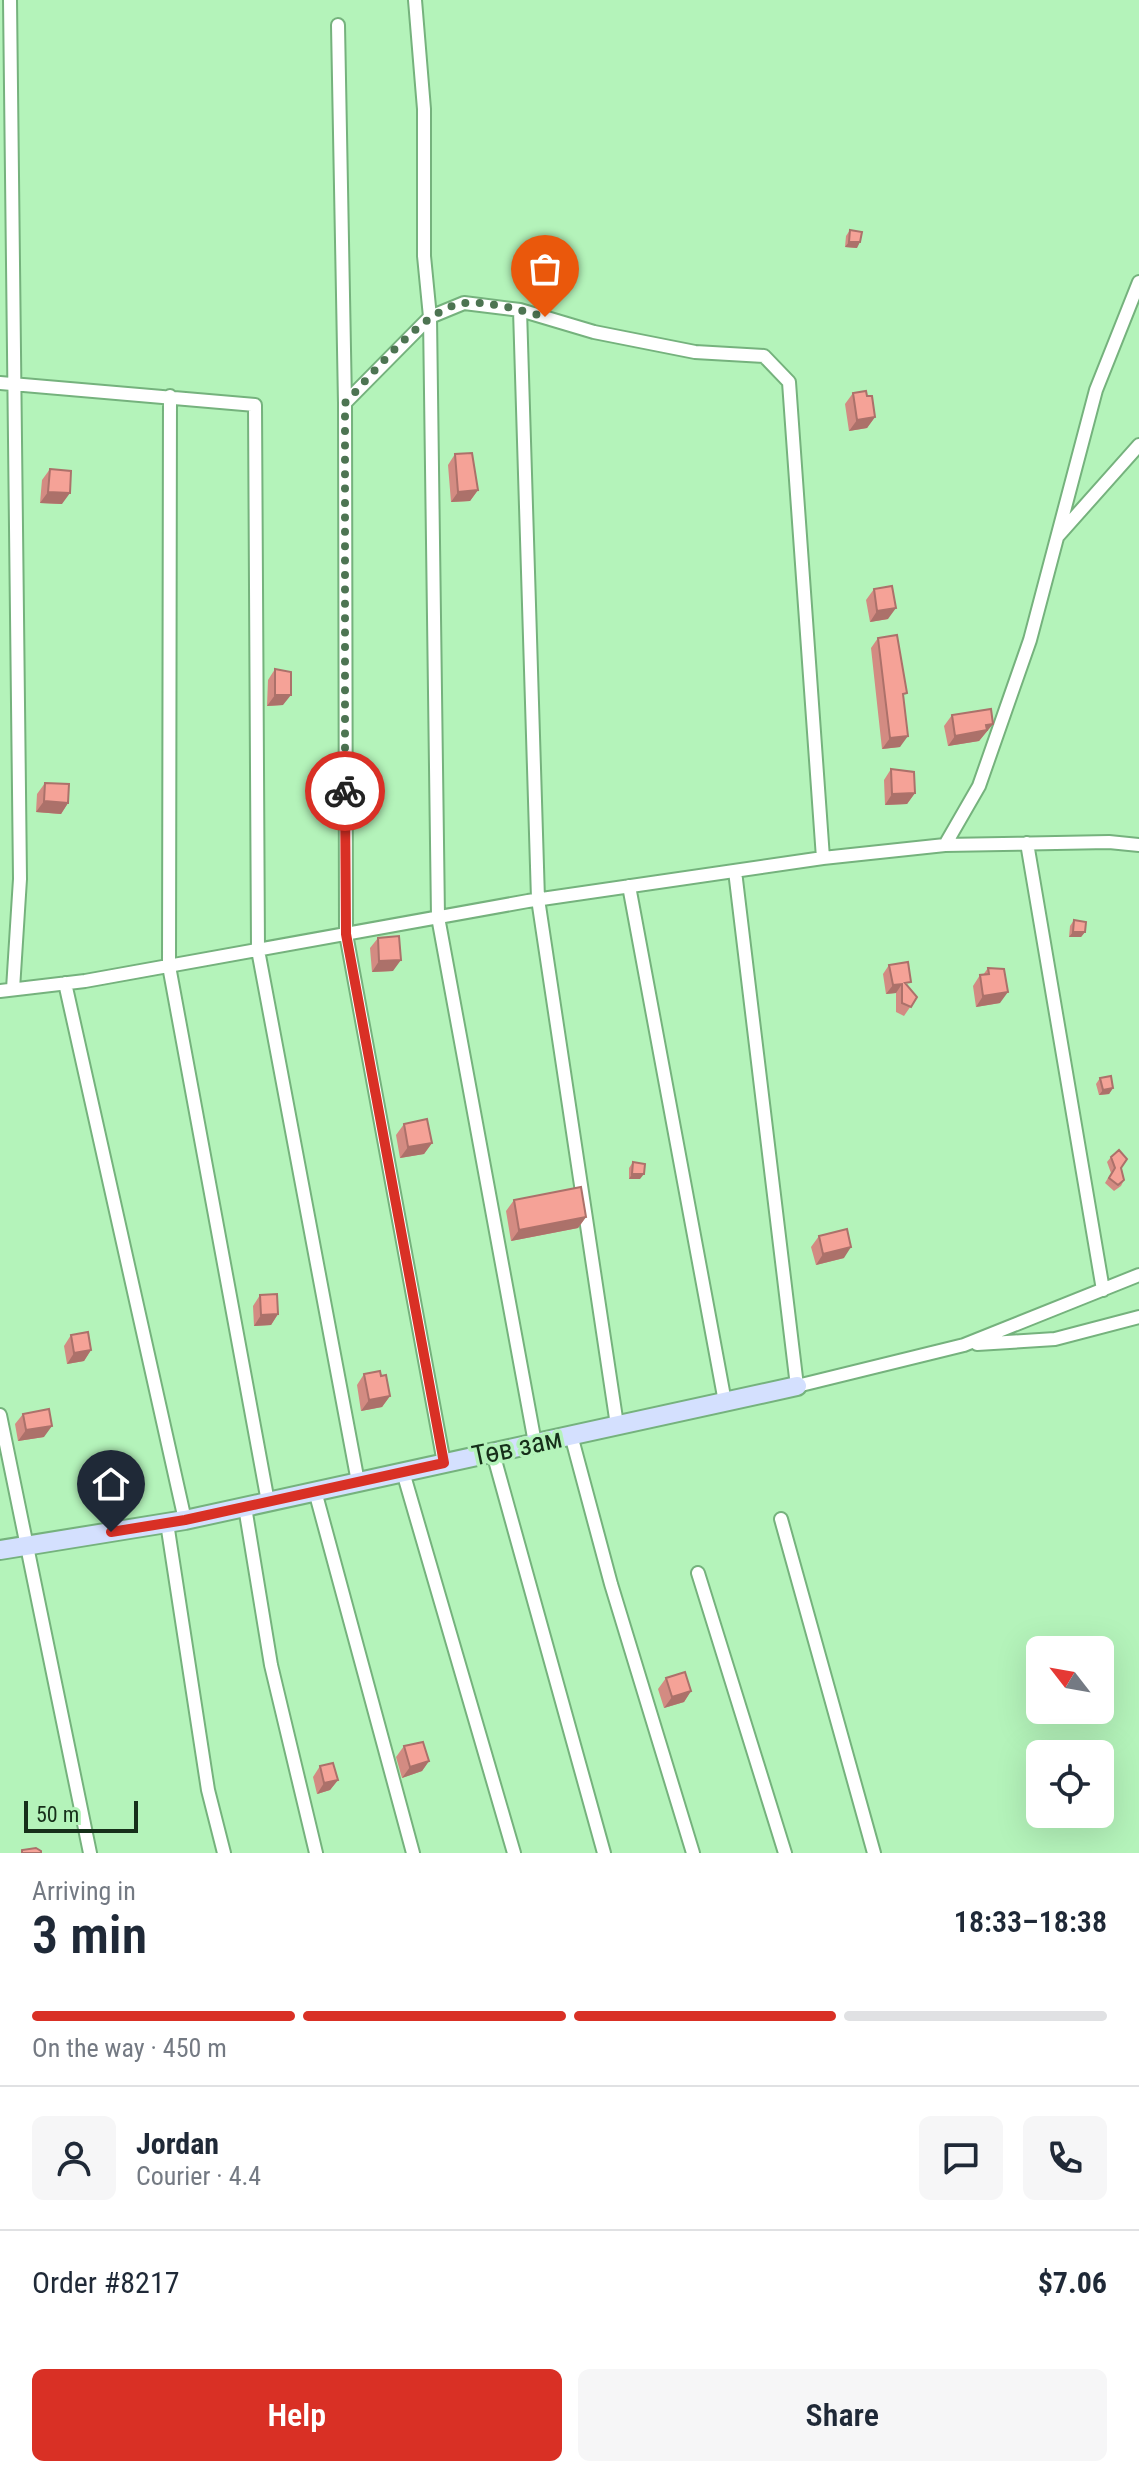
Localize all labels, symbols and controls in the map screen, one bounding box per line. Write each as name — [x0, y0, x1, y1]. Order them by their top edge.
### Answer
pin — [511, 235, 579, 317]
icon: bag — [523, 247, 567, 291]
courier — [305, 751, 385, 831]
icon: bike — [323, 769, 367, 813]
street label: Төв зам — [469, 1421, 565, 1473]
pin — [77, 1450, 145, 1532]
icon: home — [89, 1462, 133, 1506]
north arrow — [1026, 1636, 1114, 1724]
map controls — [1026, 1636, 1114, 1828]
button: locate — [1026, 1740, 1114, 1828]
scale bar — [24, 1797, 138, 1833]
text: 50 m — [36, 1802, 79, 1827]
text: Arriving in — [32, 1876, 136, 1906]
text: 18:33–18:38 — [954, 1904, 1107, 1939]
text: 3 min — [32, 1905, 147, 1966]
text: On the way · 450 m — [32, 2033, 227, 2063]
button: person — [32, 2116, 116, 2200]
button: chat — [919, 2116, 1003, 2200]
button: phone — [1023, 2116, 1107, 2200]
text: Jordan — [136, 2126, 219, 2161]
text: Courier · 4.4 — [136, 2161, 261, 2191]
text: Order #8217 — [32, 2265, 180, 2300]
text: $7.06 — [1038, 2265, 1107, 2300]
button: Help — [32, 2369, 562, 2461]
button: Share — [578, 2369, 1107, 2461]

